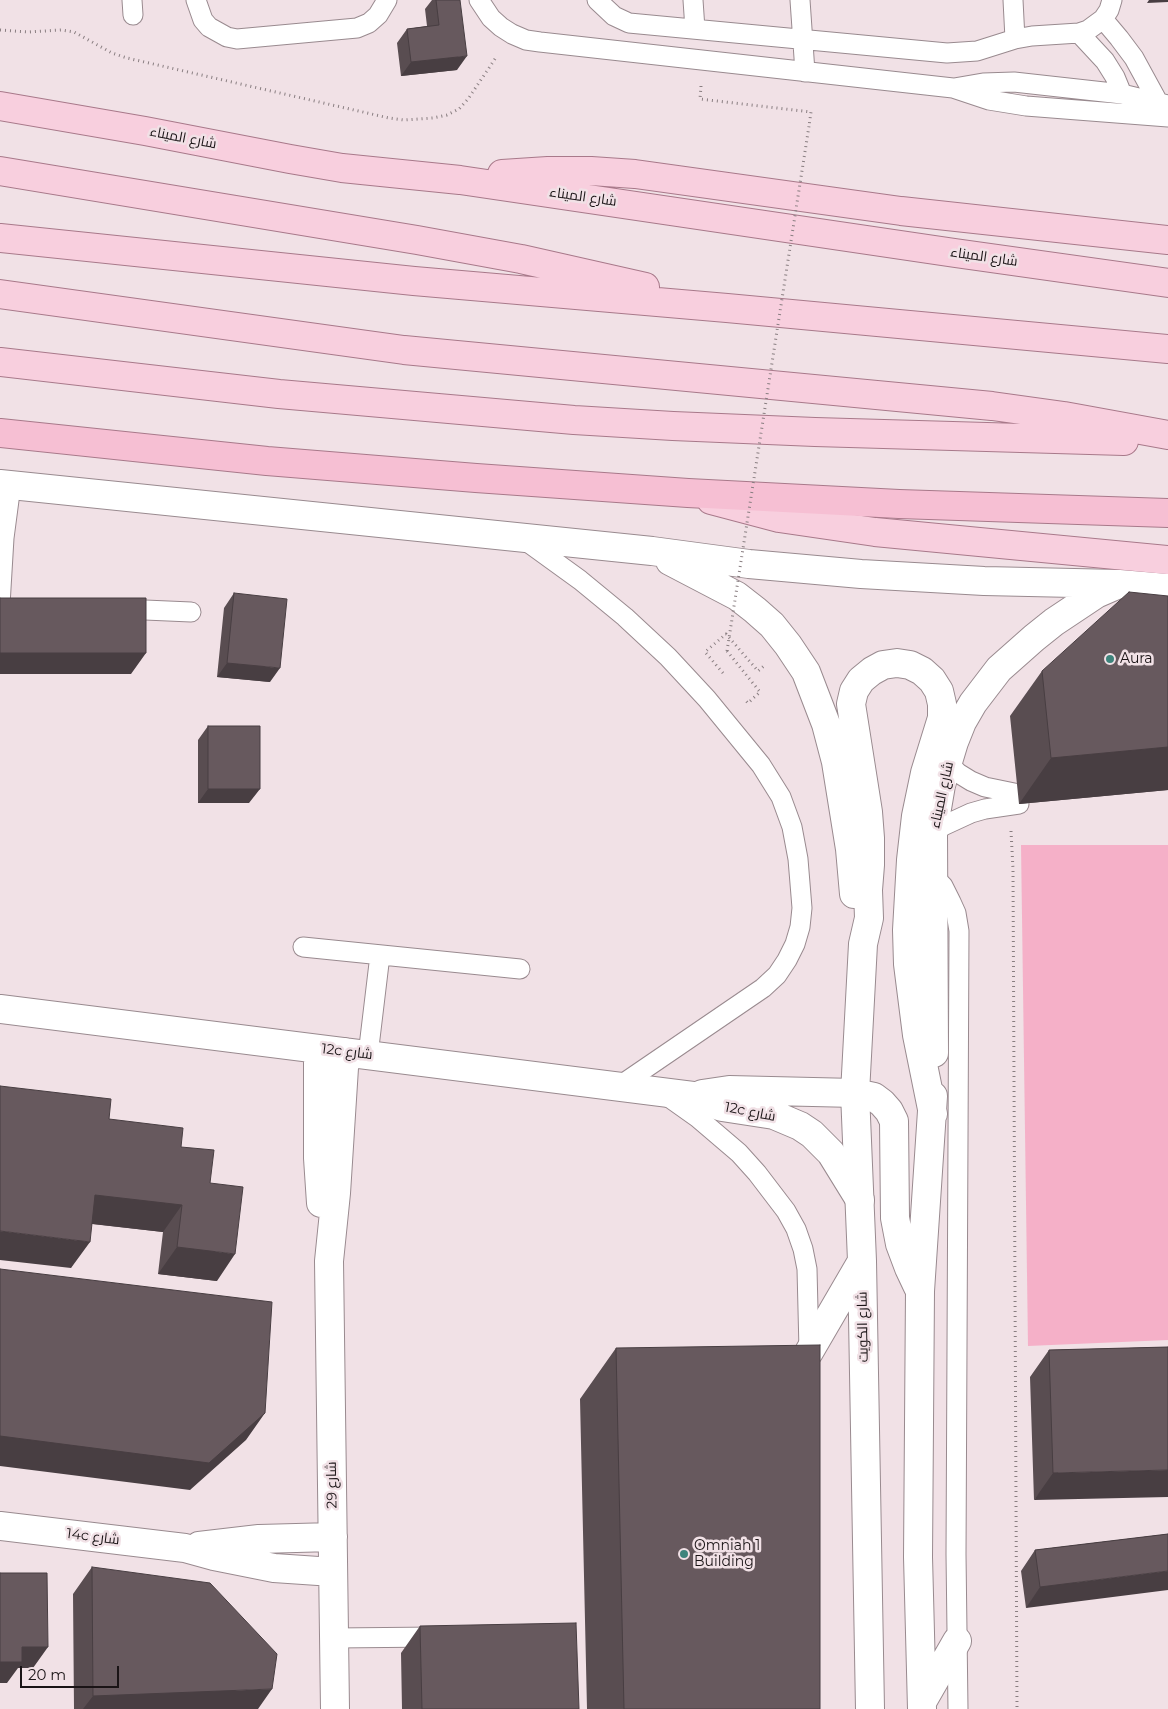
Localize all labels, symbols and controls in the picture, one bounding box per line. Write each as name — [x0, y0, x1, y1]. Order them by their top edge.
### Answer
street label: شارع الميناء — [148, 123, 218, 153]
street label: شارع الميناء — [548, 184, 618, 210]
street label: شارع الميناء — [949, 244, 1019, 270]
place label: Aura — [1120, 651, 1153, 667]
marker: Aura — [1104, 653, 1116, 665]
street label: شارع الميناء — [927, 760, 957, 830]
street label: 12c شارع — [320, 1041, 374, 1063]
street label: 12c شارع — [723, 1099, 777, 1125]
street label: شارع الكويت — [854, 1291, 872, 1363]
street label: شارع 29 — [323, 1461, 341, 1509]
street label: 14c شارع — [66, 1525, 120, 1549]
place label: Omniah 1 Building — [694, 1538, 760, 1570]
marker: Omniah 1 Building — [678, 1548, 690, 1560]
scale bar — [22, 1656, 121, 1688]
text: 20 m — [28, 1665, 66, 1684]

